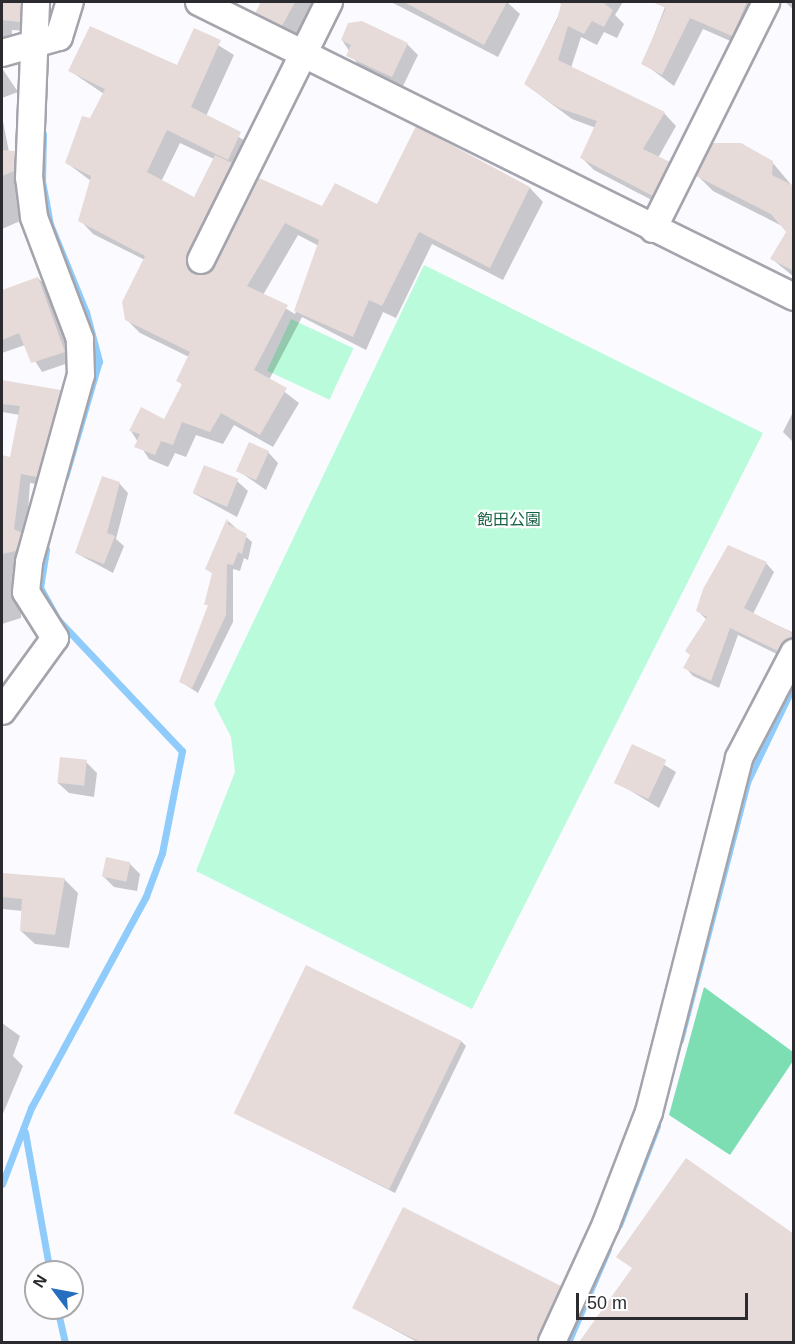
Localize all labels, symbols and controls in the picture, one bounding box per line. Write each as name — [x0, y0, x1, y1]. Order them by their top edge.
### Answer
park label: 飽田公園 — [477, 510, 541, 530]
north arrow — [24, 1260, 84, 1320]
text: N — [30, 1272, 50, 1291]
scale bar — [579, 1281, 752, 1319]
text: 50 m — [587, 1293, 627, 1313]

